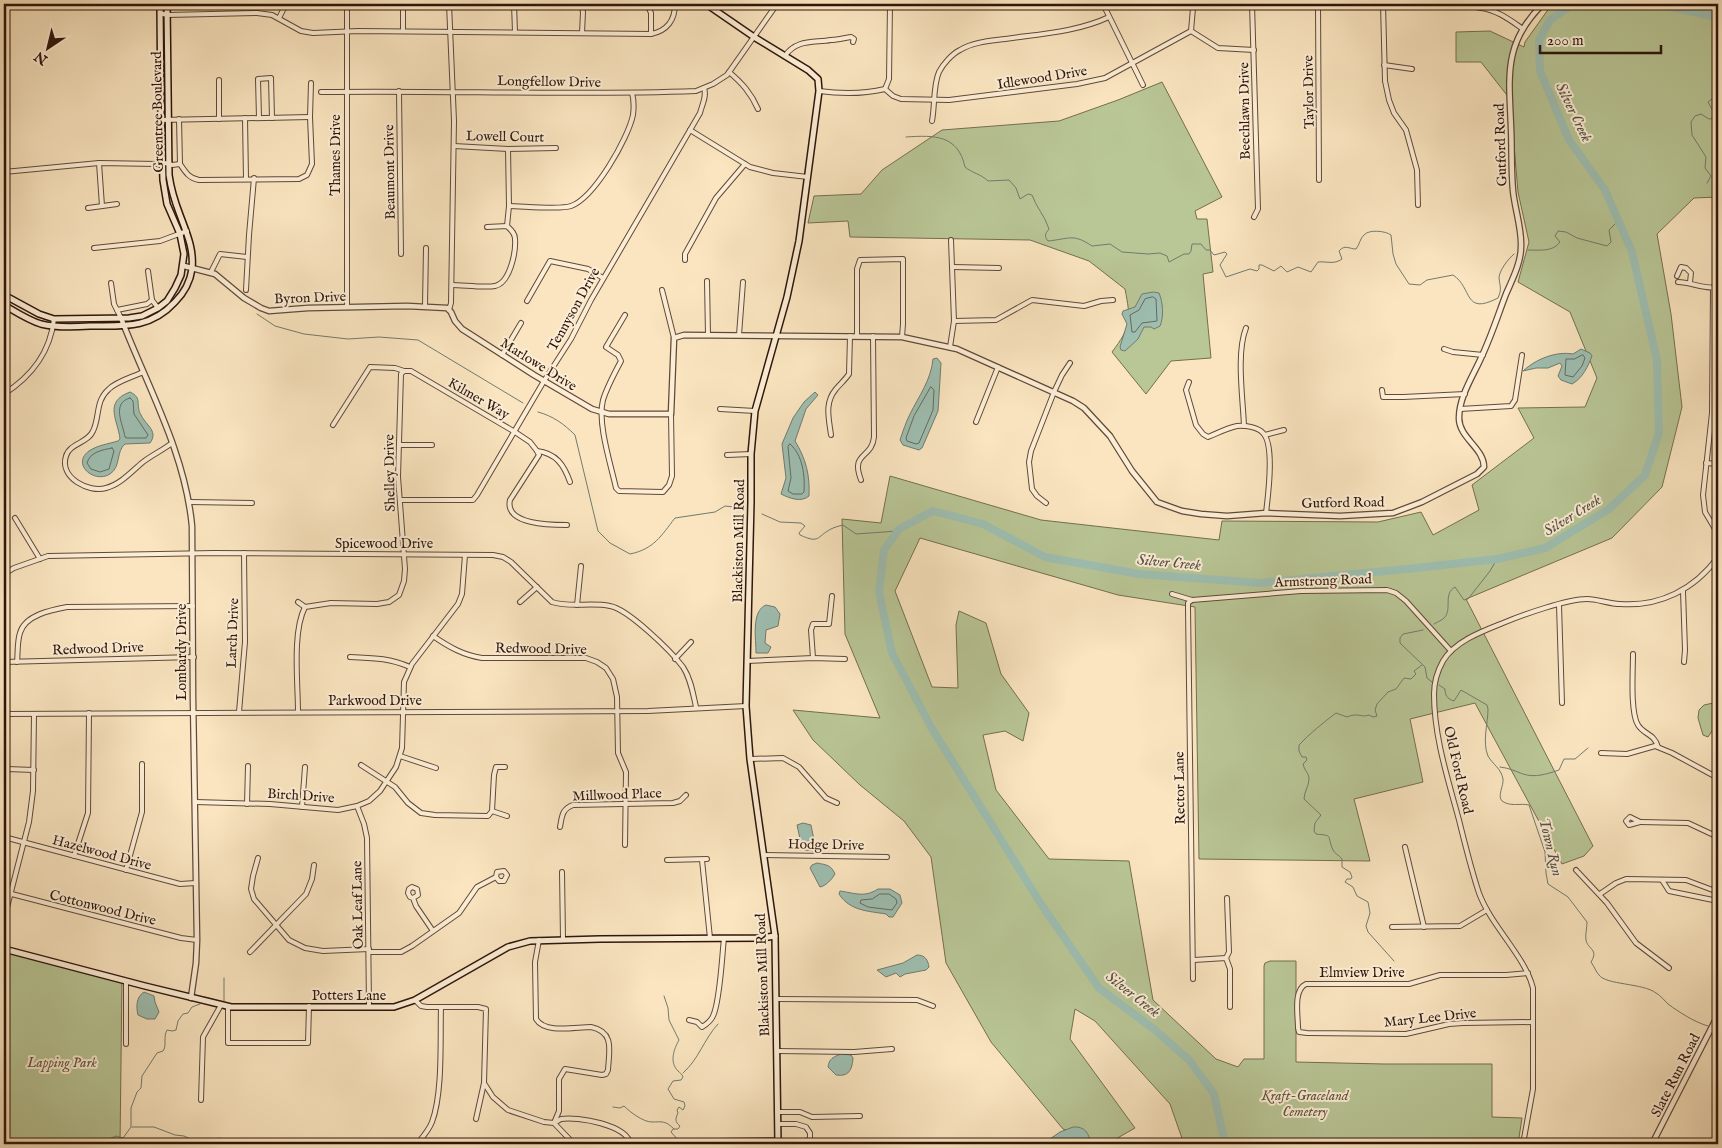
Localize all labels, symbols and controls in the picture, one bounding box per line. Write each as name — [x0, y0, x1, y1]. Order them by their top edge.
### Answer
north arrow — [22, 22, 72, 72]
scale bar — [1540, 22, 1661, 54]
text: 200 m — [1547, 31, 1584, 50]
text: N — [31, 47, 52, 69]
street label: Greentree Boulevard — [148, 51, 168, 173]
street label: Taylor Drive — [1299, 54, 1319, 129]
street label: Beechlawn Drive — [1235, 61, 1255, 160]
street label: Idlewood Drive — [996, 62, 1089, 94]
street label: Longfellow Drive — [497, 72, 602, 92]
water label: Silver Creek — [1551, 79, 1596, 145]
street label: Gutford Road — [1491, 103, 1511, 187]
street label: Thames Drive — [327, 114, 345, 196]
street label: Beaumont Drive — [380, 124, 400, 220]
street label: Lowell Court — [466, 127, 545, 147]
street label: Tennyson Drive — [544, 264, 604, 354]
street label: Byron Drive — [274, 288, 347, 308]
street label: Marlowe Drive — [497, 334, 581, 396]
street label: Kilmer Way — [444, 374, 513, 424]
street label: Shelley Drive — [380, 433, 400, 512]
street label: Blackiston Mill Road — [729, 479, 749, 603]
water label: Silver Creek — [1540, 490, 1604, 540]
street label: Gutford Road — [1301, 493, 1385, 513]
street label: Spicewood Drive — [335, 535, 434, 553]
water label: Silver Creek — [1136, 550, 1202, 575]
street label: Armstrong Road — [1273, 570, 1373, 592]
street label: Larch Drive — [223, 597, 243, 668]
street label: Lombardy Drive — [173, 603, 191, 701]
street label: Redwood Drive — [52, 638, 145, 660]
street label: Redwood Drive — [495, 639, 588, 659]
street label: Parkwood Drive — [328, 692, 422, 710]
street label: Old Ford Road — [1439, 725, 1477, 816]
street label: Rector Lane — [1170, 751, 1190, 825]
street label: Millwood Place — [572, 784, 663, 806]
street label: Birch Drive — [267, 785, 336, 807]
water label: Town Run — [1534, 816, 1567, 878]
street label: Hazelwood Drive — [50, 831, 154, 875]
street label: Hodge Drive — [788, 835, 865, 855]
street label: Oak Leaf Lane — [348, 860, 368, 950]
street label: Cottonwood Drive — [48, 886, 158, 930]
street label: Blackiston Mill Road — [752, 912, 774, 1037]
street label: Elmview Drive — [1319, 964, 1405, 982]
water label: Silver Creek — [1102, 967, 1164, 1022]
street label: Potters Lane — [312, 987, 387, 1005]
street label: Mary Lee Drive — [1383, 1004, 1478, 1032]
street label: Slate Run Road — [1647, 1030, 1705, 1120]
park label: Lapping Park — [26, 1054, 97, 1073]
park label: Kraft-Graceland Cemetery — [1261, 1087, 1350, 1121]

